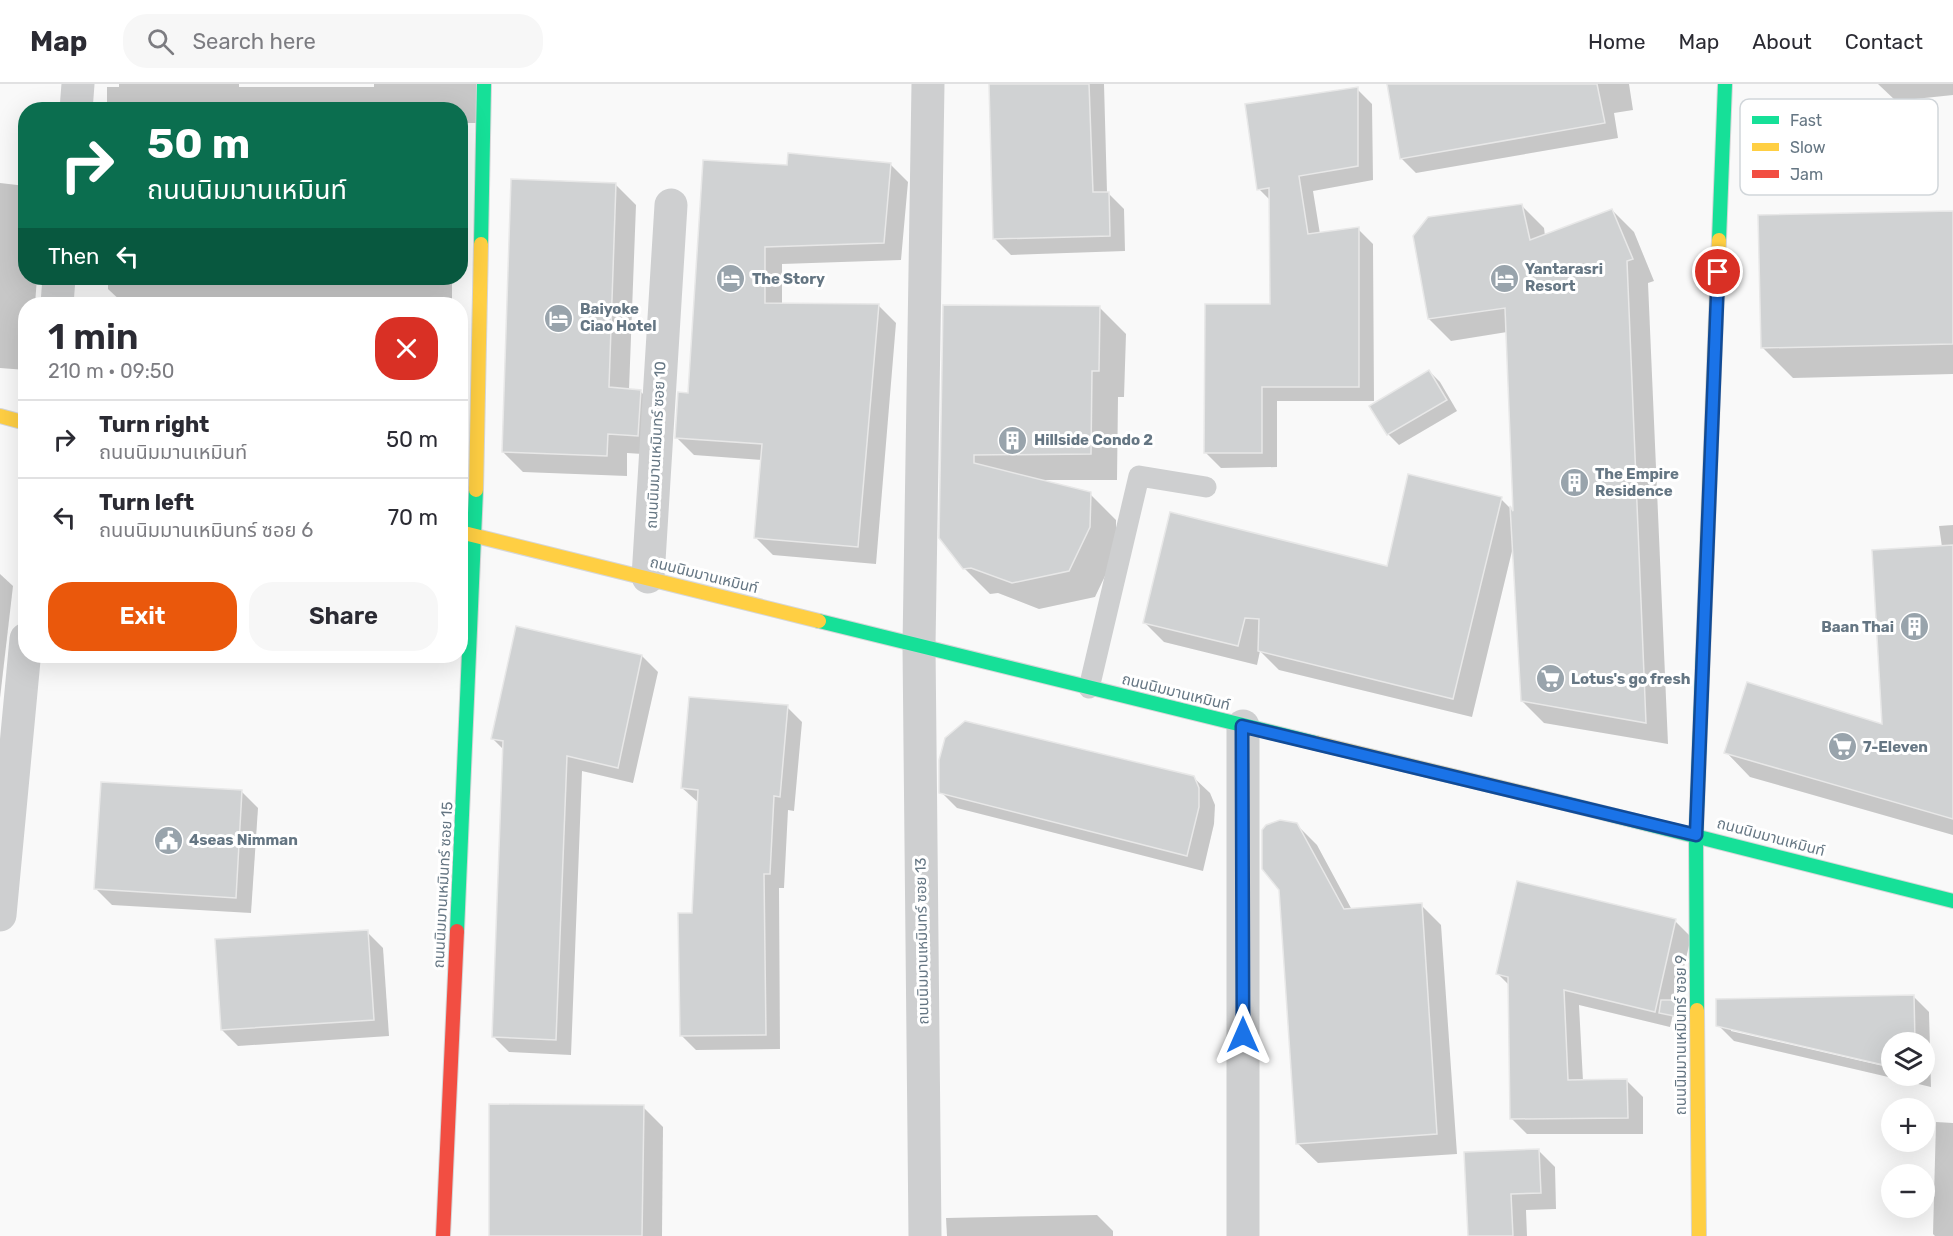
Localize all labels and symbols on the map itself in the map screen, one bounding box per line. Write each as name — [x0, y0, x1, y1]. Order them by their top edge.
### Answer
legend — [1740, 99, 1938, 195]
text: Fast — [1790, 111, 1822, 130]
text: Slow — [1790, 138, 1826, 157]
text: Jam — [1790, 165, 1823, 184]
pin — [1692, 246, 1743, 297]
place label: Yantarasri Resort — [1525, 260, 1603, 295]
hotel icon: Yantarasri Resort — [1488, 262, 1520, 294]
hotel icon: The Story — [715, 263, 747, 295]
place label: The Story — [752, 270, 825, 288]
place label: Baiyoke Ciao Hotel — [580, 300, 657, 335]
hotel icon: Baiyoke Ciao Hotel — [543, 302, 575, 334]
street label: ถนนนิมมานเหมินทร์ ซอย 10 — [643, 361, 669, 529]
building icon: Hillside Condo 2 — [997, 424, 1029, 456]
place label: Hillside Condo 2 — [1034, 431, 1153, 449]
place label: The Empire Residence — [1595, 465, 1679, 500]
building icon: The Empire Residence — [1558, 467, 1590, 499]
street label: ถนนนิมมานเหมินท์ — [648, 553, 760, 597]
building icon: Baan Thai — [1899, 611, 1931, 643]
place label: Baan Thai — [1821, 618, 1894, 636]
supermarket icon: Lotus's go fresh — [1534, 663, 1566, 695]
street label: ถนนนิมมานเหมินท์ — [1120, 670, 1232, 714]
place label: Lotus's go fresh — [1571, 670, 1690, 688]
supermarket icon: 7-Eleven — [1826, 731, 1858, 763]
place label: 7-Eleven — [1863, 738, 1928, 756]
street label: ถนนนิมมานเหมินทร์ ซอย 15 — [430, 801, 456, 969]
street label: ถนนนิมมานเหมินท์ — [1715, 814, 1827, 860]
public building icon: 4seas Nimman — [152, 824, 184, 856]
place label: 4seas Nimman — [189, 831, 298, 849]
street label: ถนนนิมมานเหมินทร์ ซอย 13 — [912, 857, 932, 1025]
street label: ถนนนิมมานเหมินทร์ ซอย 9 — [1672, 955, 1690, 1115]
position arrow — [1211, 1003, 1275, 1067]

